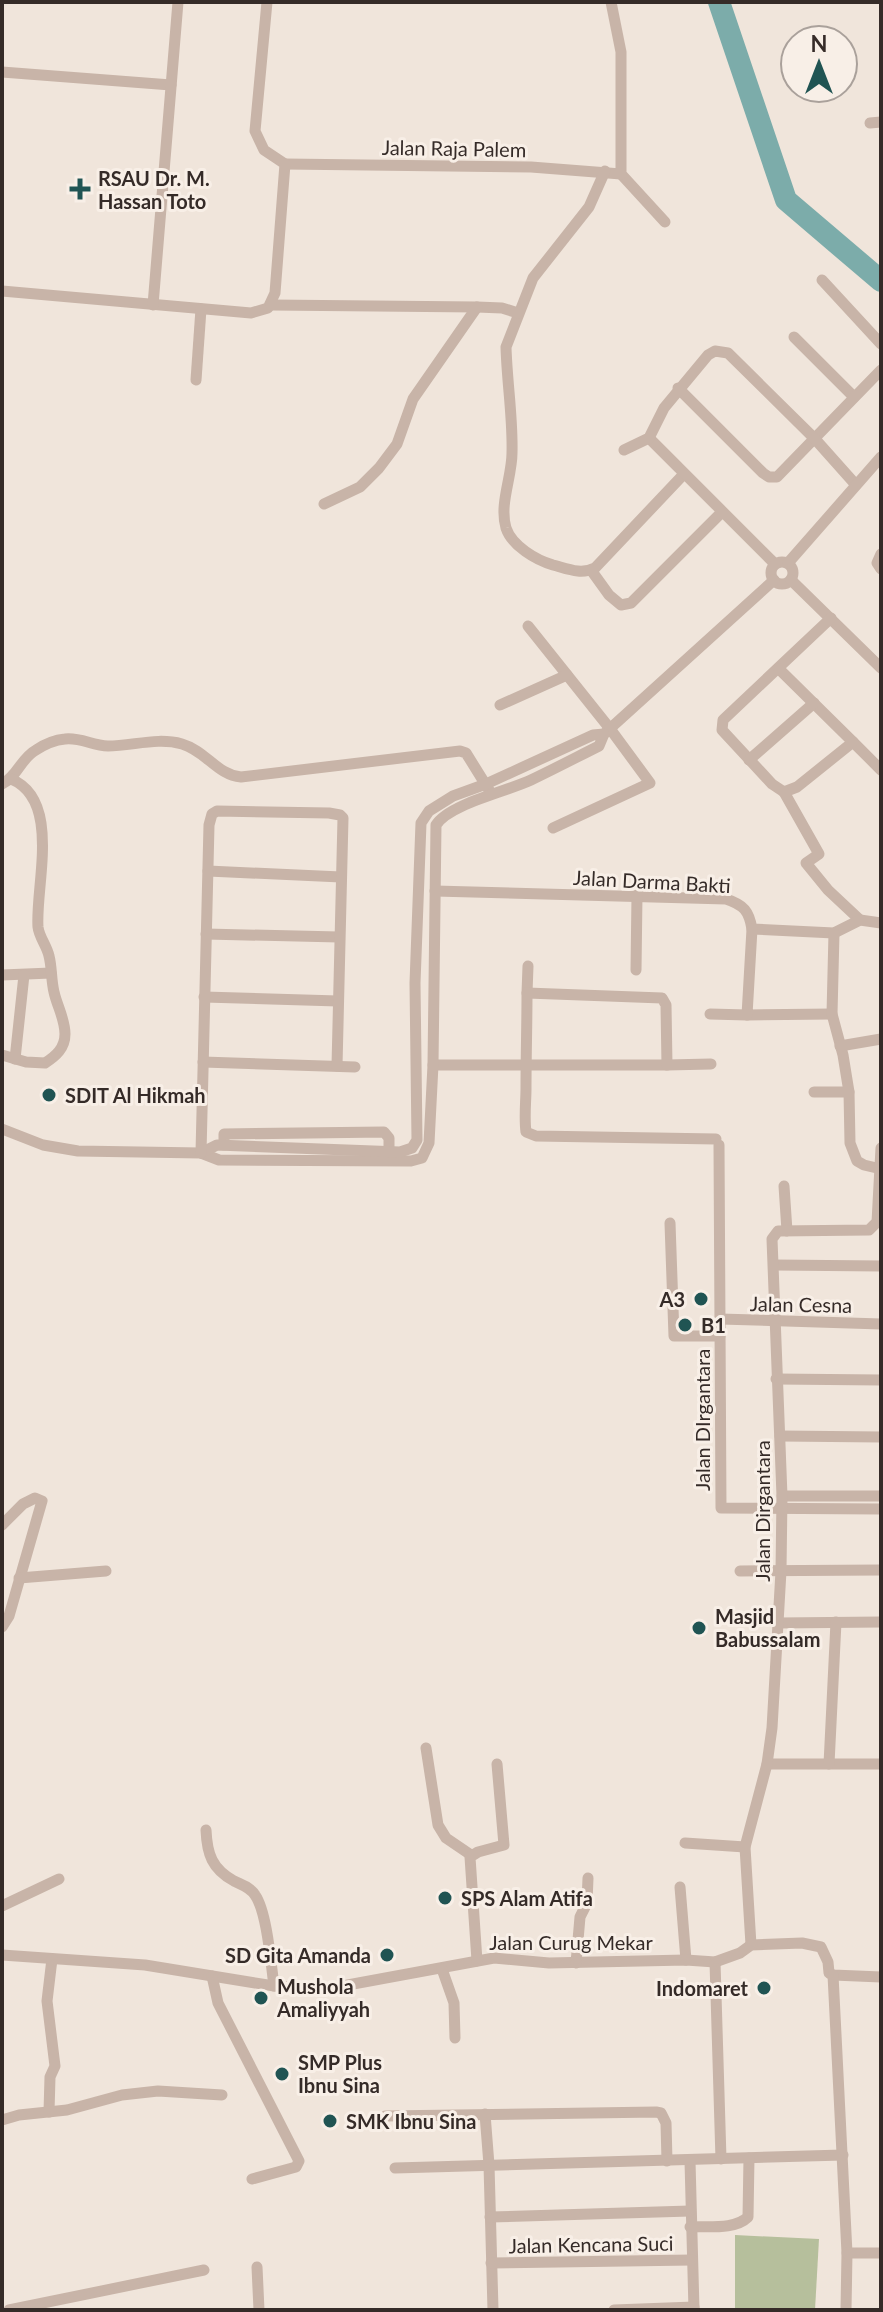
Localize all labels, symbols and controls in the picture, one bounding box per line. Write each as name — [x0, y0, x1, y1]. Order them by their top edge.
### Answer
north arrow — [779, 24, 859, 104]
text: N — [811, 30, 827, 57]
street label: Jalan Raja Palem — [382, 135, 526, 161]
place label: RSAU Dr. M. Hassan Toto — [98, 166, 210, 213]
marker: RSAU Dr. M. Hassan Toto — [69, 178, 91, 200]
street label: Jalan Darma Bakti — [573, 865, 731, 897]
place label: SDIT Al Hikmah — [65, 1083, 206, 1107]
marker: SDIT Al Hikmah — [40, 1086, 58, 1104]
place label: A3 — [659, 1287, 685, 1311]
marker: A3 — [692, 1290, 710, 1308]
street label: Jalan Cesna — [750, 1291, 852, 1317]
place label: B1 — [701, 1313, 726, 1337]
marker: B1 — [676, 1316, 694, 1334]
street label: Jalan DIrgantara — [690, 1349, 714, 1491]
street label: Jalan Dirgantara — [750, 1440, 774, 1582]
place label: Masjid Babussalam — [715, 1604, 820, 1651]
marker: Masjid Babussalam — [690, 1619, 708, 1637]
place label: SPS Alam Atifa — [461, 1886, 593, 1910]
marker: SPS Alam Atifa — [436, 1889, 454, 1907]
street label: Jalan Curug Mekar — [489, 1930, 653, 1954]
place label: SD Gita Amanda — [225, 1943, 371, 1967]
marker: SD Gita Amanda — [378, 1946, 396, 1964]
place label: Mushola Amaliyyah — [276, 1974, 370, 2021]
place label: Indomaret — [656, 1976, 749, 2000]
marker: Indomaret — [755, 1979, 773, 1997]
marker: Mushola Amaliyyah — [252, 1989, 270, 2007]
place label: SMP Plus Ibnu Sina — [298, 2050, 382, 2097]
marker: SMP Plus Ibnu Sina — [273, 2065, 291, 2083]
place label: SMK Ibnu Sina — [346, 2109, 476, 2133]
marker: SMK Ibnu Sina — [321, 2112, 339, 2130]
street label: Jalan Kencana Suci — [508, 2231, 674, 2257]

